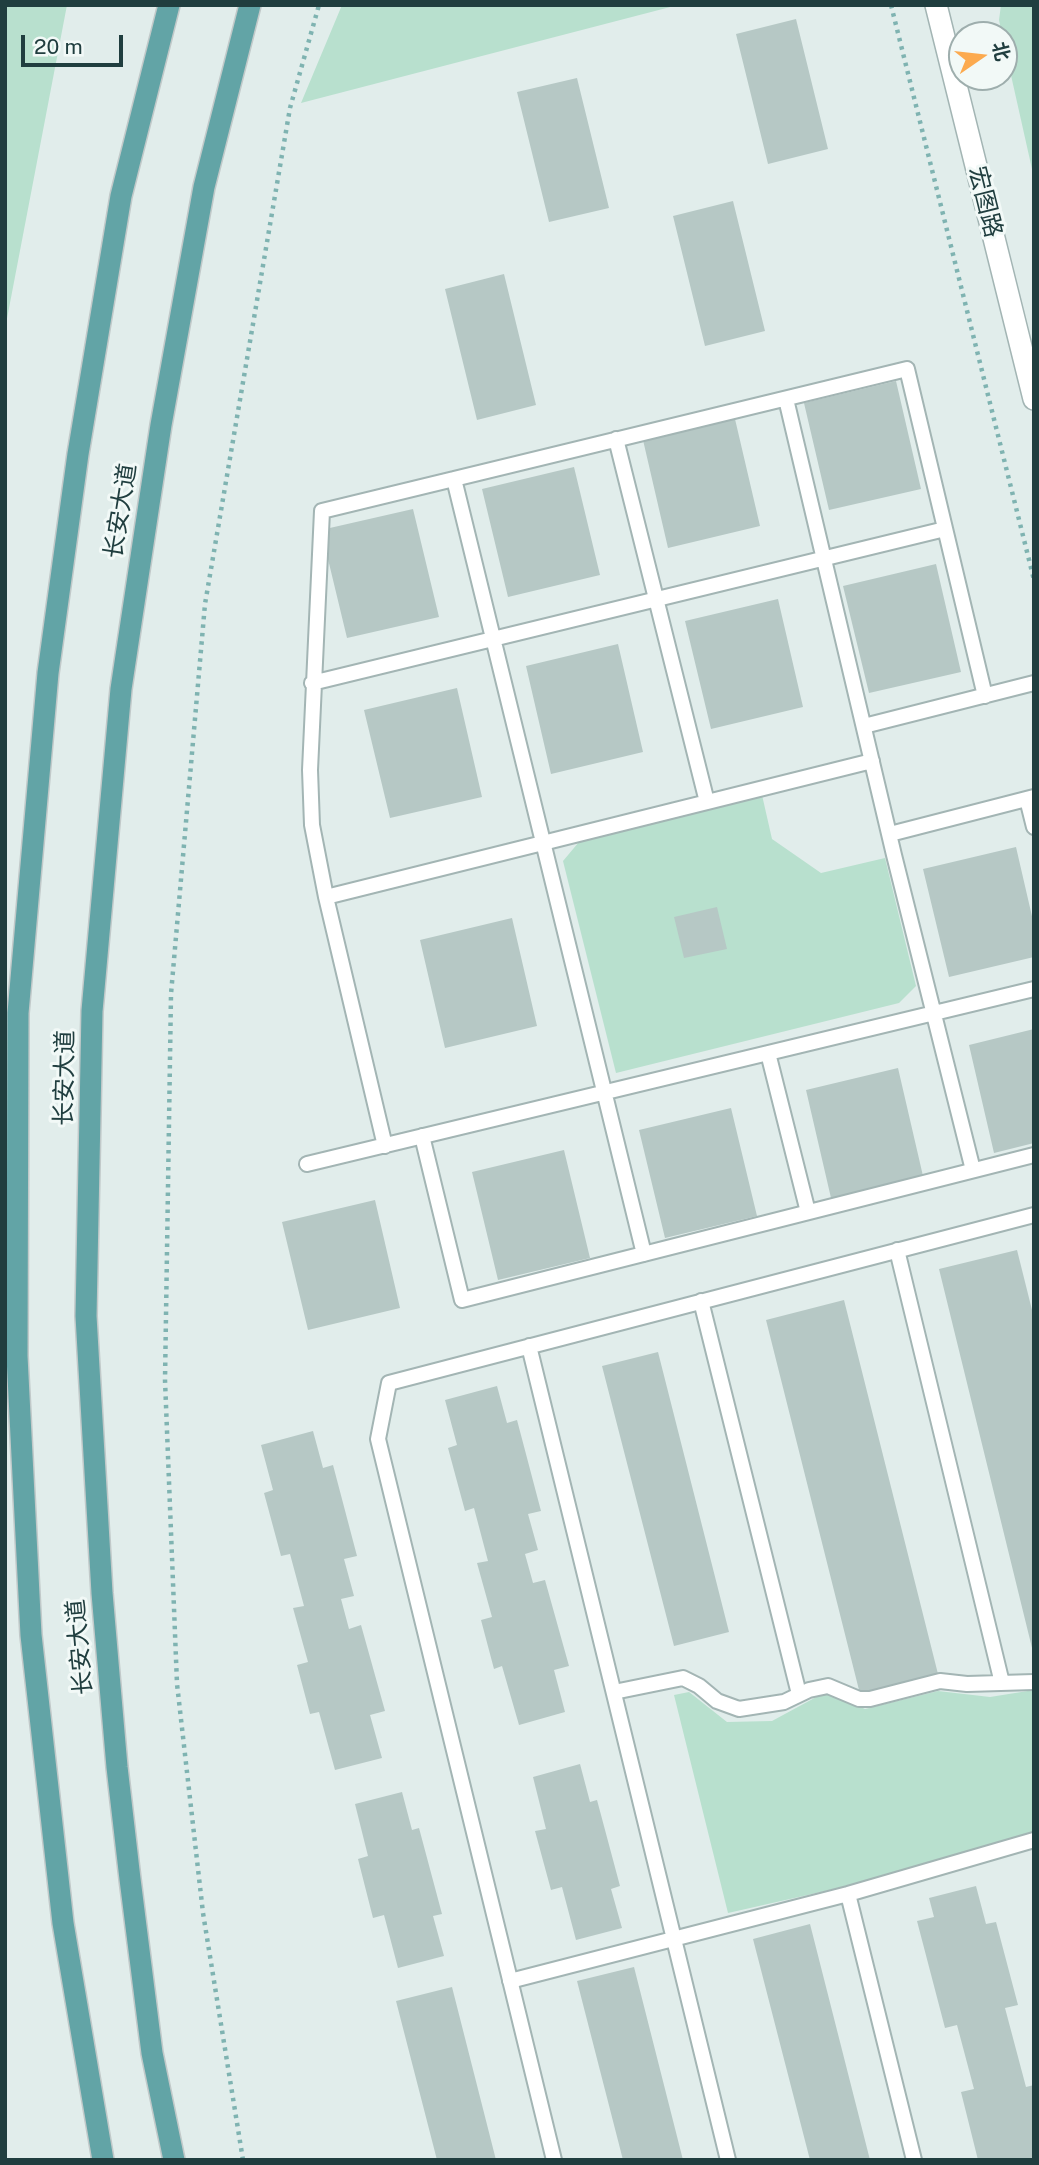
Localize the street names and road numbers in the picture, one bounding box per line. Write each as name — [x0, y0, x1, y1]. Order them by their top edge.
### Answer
street label: 宏图路 — [962, 164, 1008, 240]
street label: 长安大道 — [99, 461, 143, 561]
street label: 长安大道 — [50, 1030, 80, 1126]
street label: 长安大道 — [61, 1598, 99, 1696]

